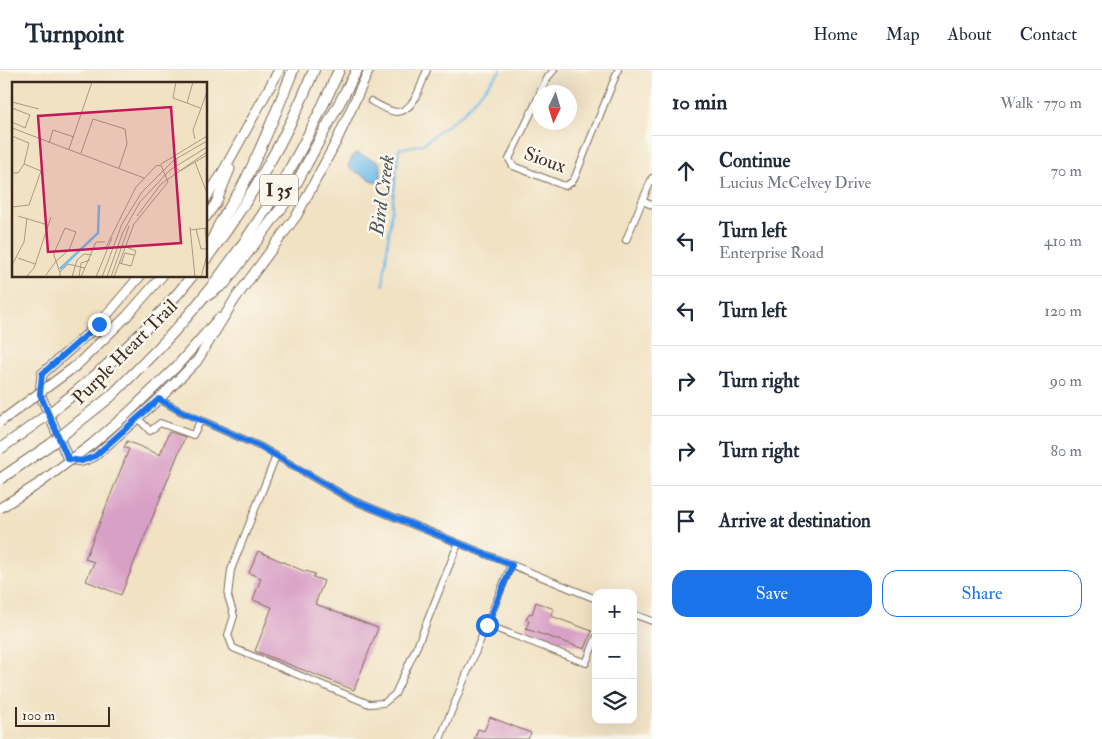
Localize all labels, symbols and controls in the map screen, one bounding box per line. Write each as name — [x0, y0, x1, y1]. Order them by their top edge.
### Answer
text: Turnpoint — [25, 19, 124, 50]
text: Home — [813, 23, 858, 46]
text: Map — [886, 23, 920, 46]
text: About — [948, 23, 992, 46]
text: Contact — [1020, 23, 1077, 46]
inset map — [12, 82, 208, 278]
north arrow — [532, 85, 577, 130]
text: 10 min — [672, 89, 727, 116]
text: Walk · 770 m — [1000, 93, 1082, 113]
street label: Sioux — [521, 141, 570, 179]
text: Continue — [719, 149, 790, 173]
water label: Bird Creek — [364, 153, 400, 238]
icon: ahead — [672, 157, 700, 185]
text: 70 m — [1051, 161, 1082, 181]
text: Lucius McCelvey Drive — [719, 173, 871, 193]
road number: I 35 — [260, 174, 298, 206]
text: Turn left — [719, 219, 787, 243]
icon: left — [672, 227, 700, 255]
text: 410 m — [1044, 231, 1082, 251]
text: Enterprise Road — [719, 243, 824, 263]
street label: Purple Heart Trail — [67, 294, 184, 411]
icon: left — [672, 297, 700, 325]
text: Turn left — [719, 299, 787, 323]
text: 120 m — [1044, 301, 1082, 321]
route end — [88, 313, 111, 336]
icon: right — [672, 367, 700, 395]
text: Turn right — [719, 369, 799, 393]
text: 90 m — [1050, 371, 1082, 391]
icon: right — [672, 437, 700, 465]
text: Turn right — [719, 439, 799, 463]
text: 80 m — [1051, 441, 1082, 461]
icon: arrive — [672, 507, 700, 535]
text: Arrive at destination — [719, 509, 871, 533]
button: Save — [672, 570, 872, 617]
button: Share — [882, 570, 1082, 617]
map controls — [592, 589, 637, 724]
button: + — [592, 589, 637, 634]
route start — [476, 614, 499, 637]
button: − — [592, 634, 637, 679]
button: layers — [592, 679, 637, 724]
scale bar — [15, 704, 110, 727]
text: 100 m — [22, 707, 55, 724]

